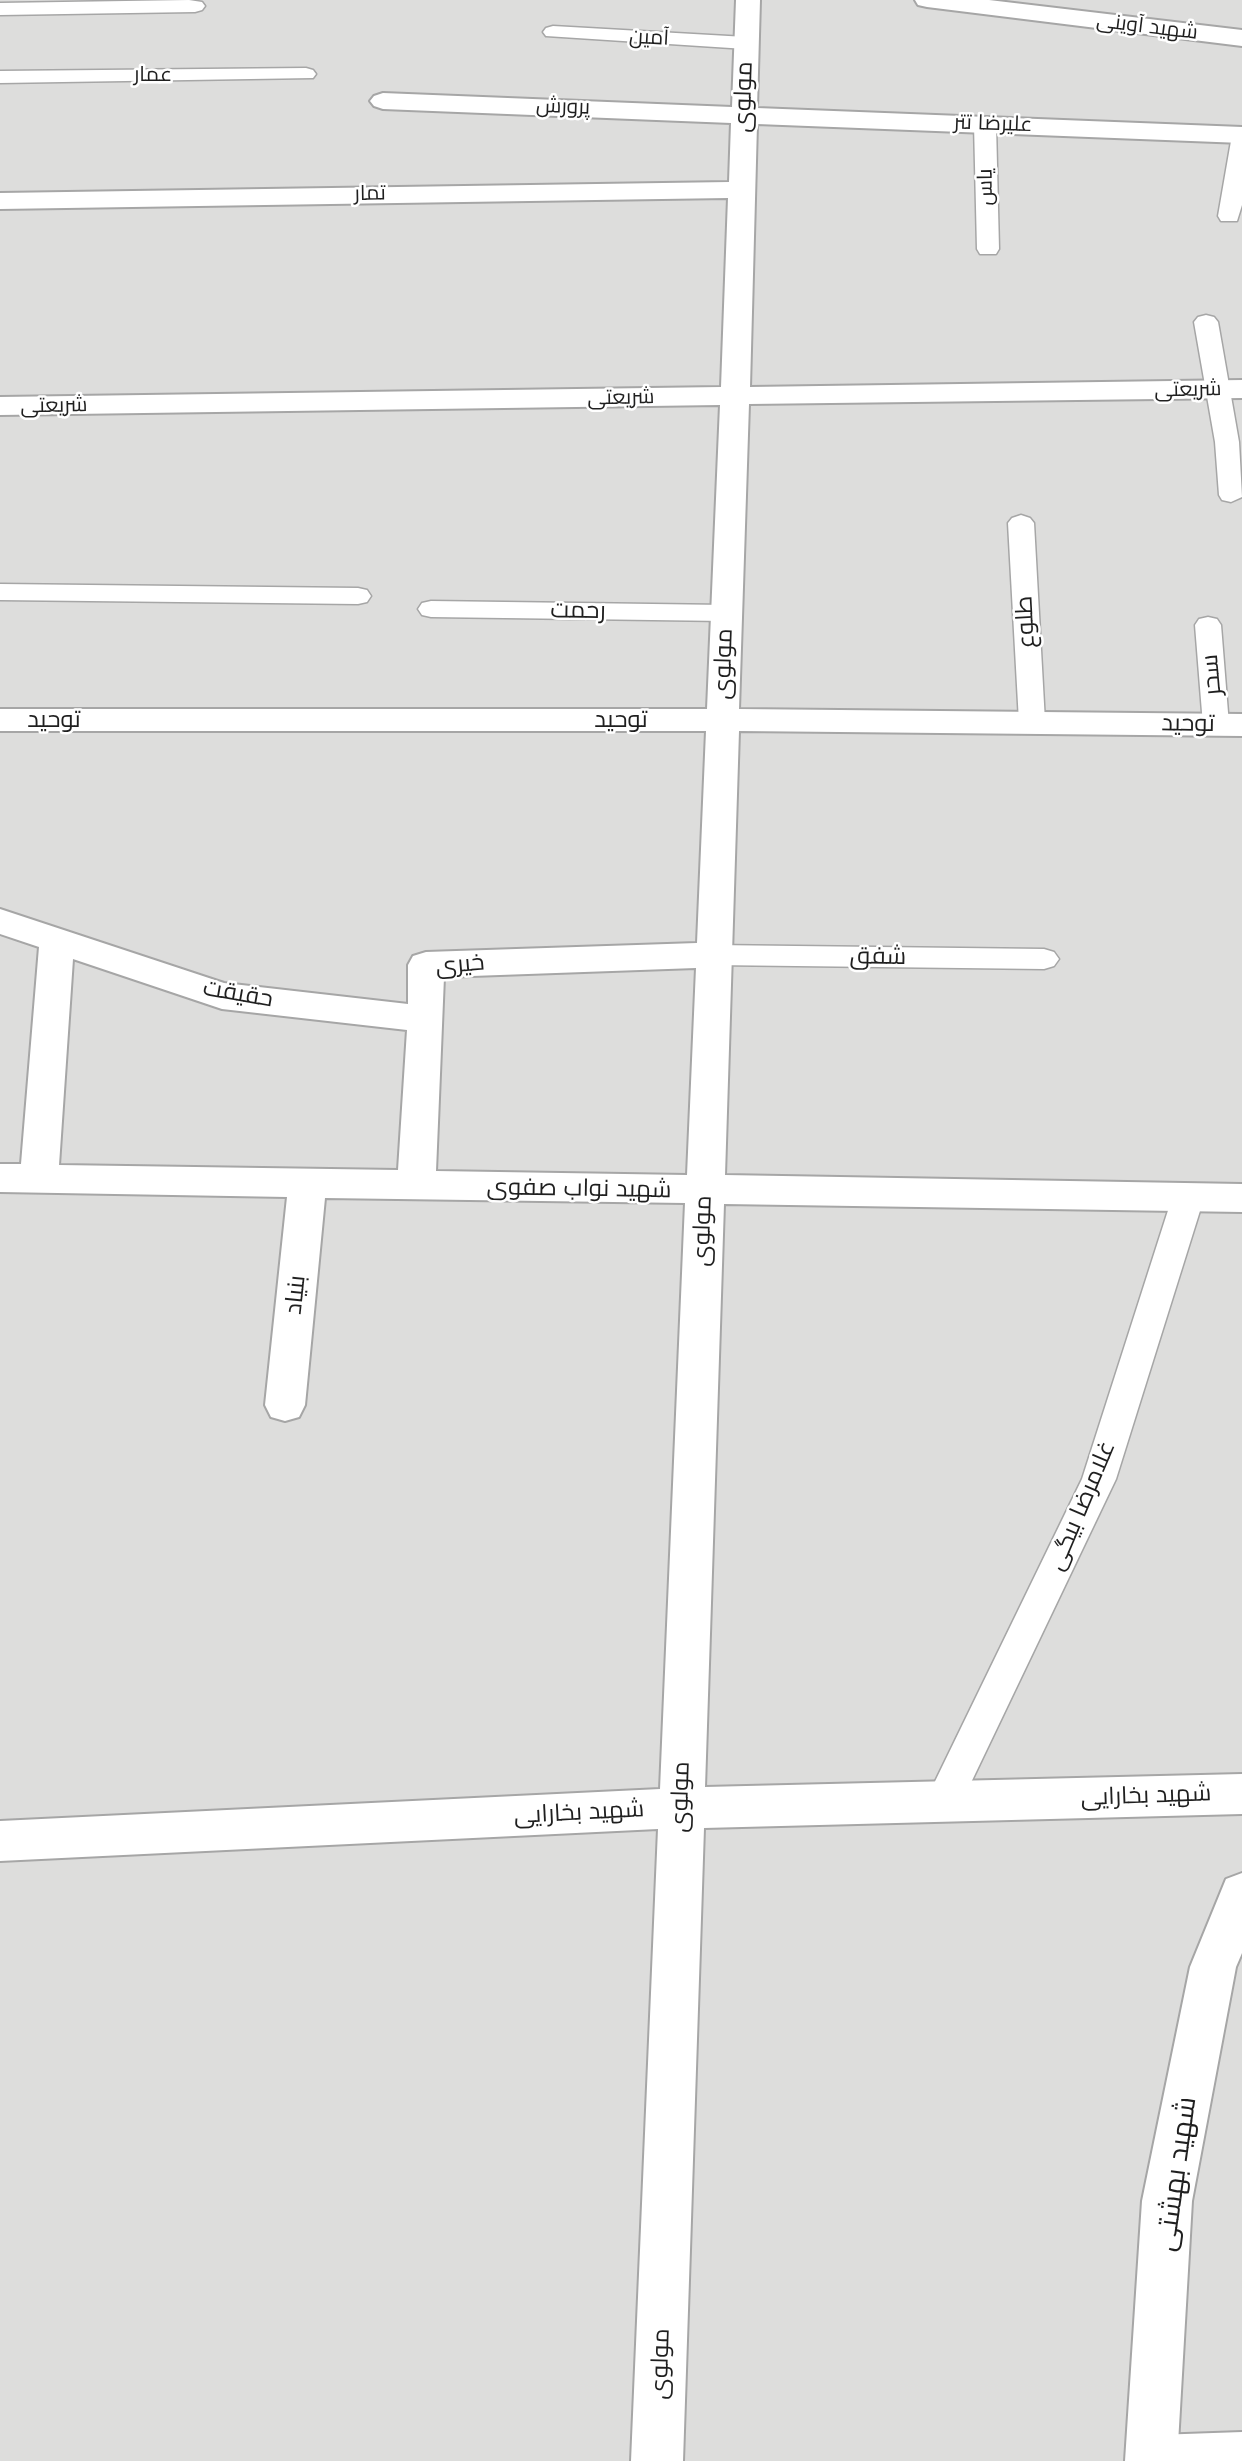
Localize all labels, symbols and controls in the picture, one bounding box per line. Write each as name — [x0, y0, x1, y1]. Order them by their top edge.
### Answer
street label: شهید آوینی — [1095, 8, 1199, 46]
street label: آمین — [628, 24, 670, 52]
street label: مولوی — [728, 61, 760, 133]
street label: عمار — [134, 62, 172, 88]
street label: پرورش — [535, 93, 591, 121]
street label: علیرضا تتر — [953, 110, 1033, 138]
street label: یاس — [973, 168, 999, 206]
street label: تمار — [354, 181, 386, 207]
street label: شریعتی — [1154, 377, 1222, 403]
street label: شریعتی — [587, 385, 655, 411]
street label: شریعتی — [20, 393, 88, 419]
street label: طلوع — [1010, 595, 1042, 649]
street label: رحمت — [550, 596, 606, 626]
street label: مولوی — [708, 628, 740, 700]
street label: سحر — [1196, 653, 1228, 697]
street label: توحید — [27, 706, 81, 734]
street label: توحید — [594, 706, 648, 734]
street label: توحید — [1161, 709, 1215, 739]
street label: شفق — [849, 942, 907, 972]
street label: خیری — [434, 949, 486, 981]
street label: حقیقت — [201, 974, 275, 1014]
street label: شهید نواب صفوی — [486, 1173, 672, 1205]
street label: مولوی — [687, 1195, 719, 1267]
street label: بنیاد — [280, 1274, 312, 1316]
street label: غلامرضا بیگی — [1042, 1437, 1122, 1575]
street label: مولوی — [665, 1761, 697, 1833]
street label: شهید بخارایی — [1080, 1779, 1212, 1813]
street label: شهید بخارایی — [513, 1795, 645, 1831]
street label: شهید بهشتی — [1150, 2095, 1204, 2253]
street label: مولوی — [645, 2328, 677, 2400]

